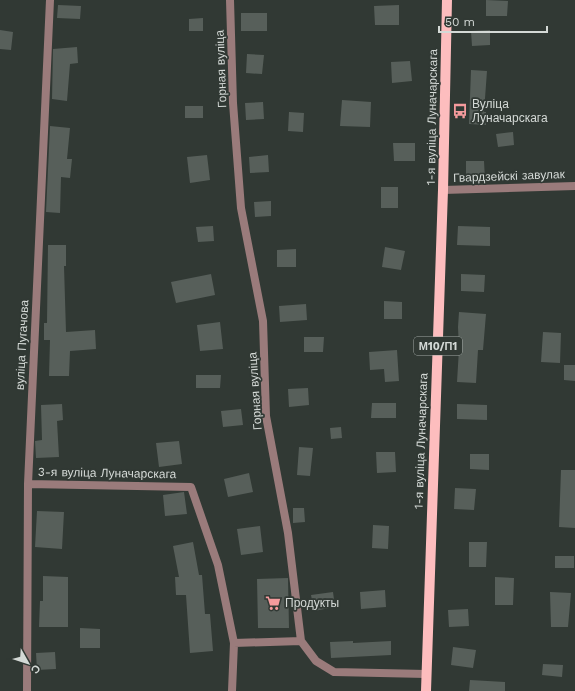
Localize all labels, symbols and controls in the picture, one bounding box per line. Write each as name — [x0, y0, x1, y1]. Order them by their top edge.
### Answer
scale bar — [439, 8, 547, 34]
text: 50 m — [445, 15, 475, 29]
street label: Горная вуліца — [213, 29, 229, 108]
street label: 1-я вуліца Луначарскага — [424, 48, 440, 185]
place label: Вуліца Луначарскага — [472, 97, 548, 125]
bus stop icon: Вуліца Луначарскага — [451, 102, 469, 120]
street label: Гвардзейскі завулак — [453, 167, 566, 185]
street label: вуліца Пугачова — [13, 299, 31, 390]
road number: М10/П1 — [414, 337, 462, 355]
street label: Горная вуліца — [245, 351, 265, 430]
street label: 1-я вуліца Луначарскага — [412, 372, 430, 509]
street label: 3-я вуліца Луначарскага — [38, 465, 177, 481]
supermarket icon: Продукты — [264, 594, 282, 612]
place label: Продукты — [285, 596, 339, 610]
north arrow — [8, 643, 48, 683]
text: С — [28, 662, 43, 676]

